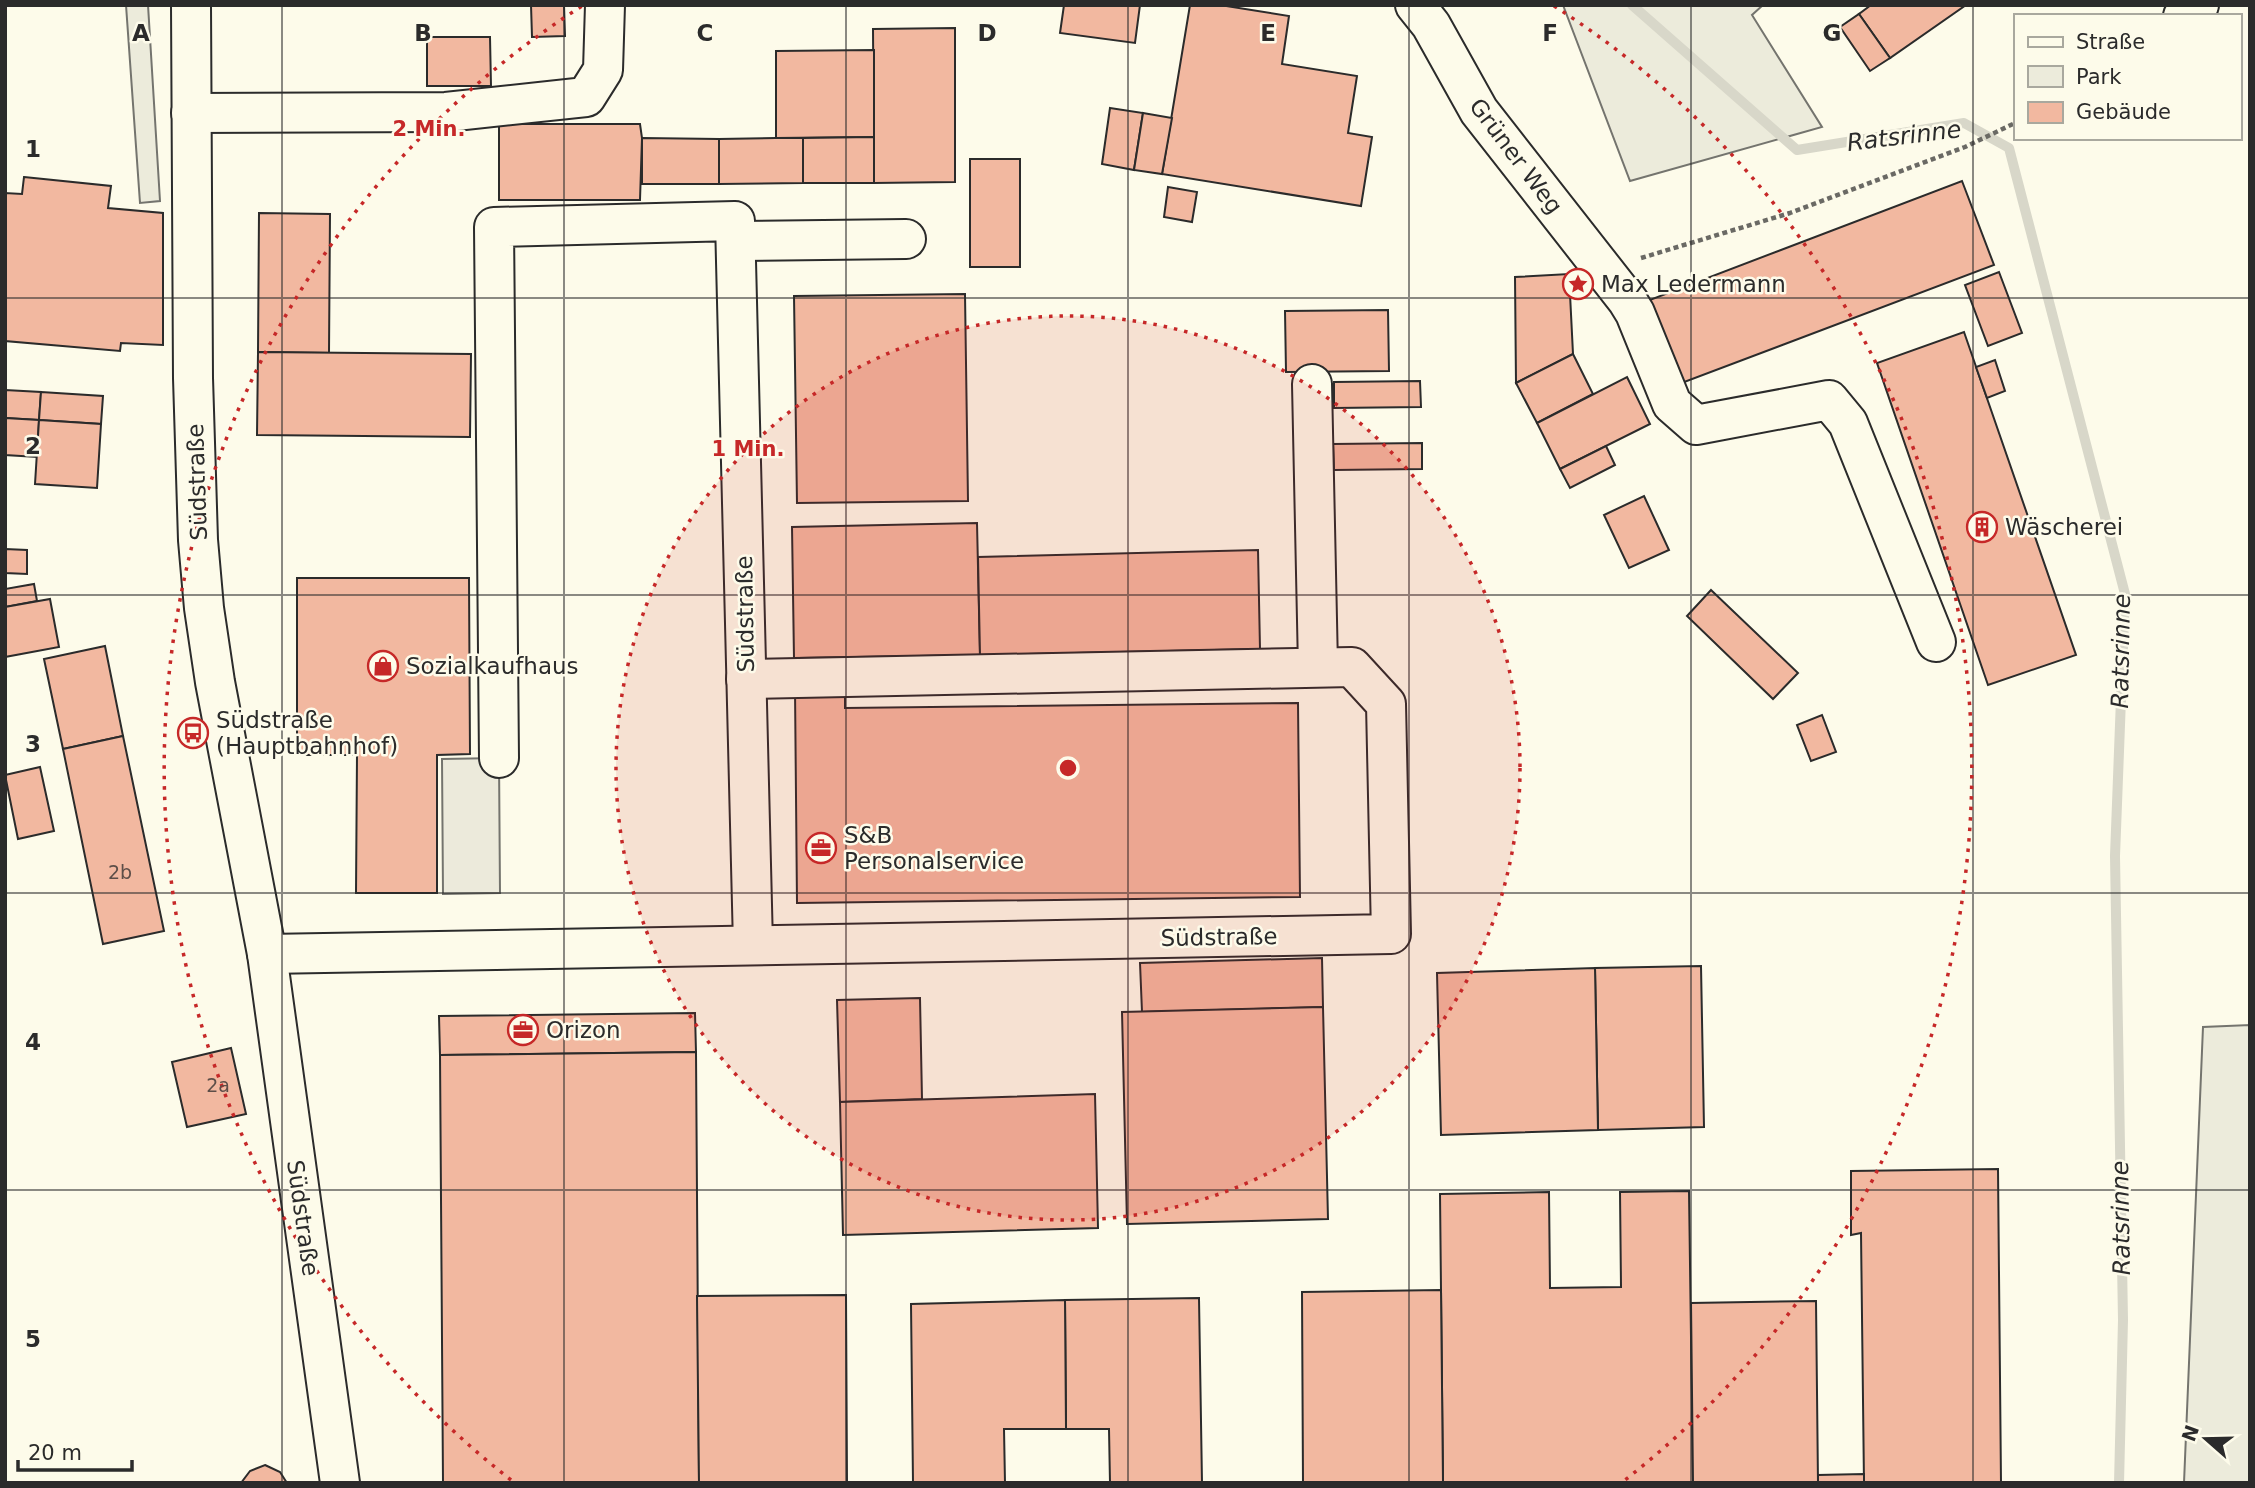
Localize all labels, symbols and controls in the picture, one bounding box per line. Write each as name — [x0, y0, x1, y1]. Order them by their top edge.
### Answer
legend — [2014, 14, 2241, 140]
text: A — [132, 20, 150, 46]
text: B — [414, 20, 432, 46]
text: C — [697, 20, 713, 46]
text: D — [977, 20, 997, 46]
text: E — [1260, 20, 1276, 46]
text: F — [1542, 20, 1558, 46]
text: G — [1823, 20, 1841, 46]
text: Straße — [2076, 30, 2145, 54]
text: Park — [2076, 65, 2122, 89]
street label: Grüner Weg — [1464, 93, 1568, 219]
text: Gebäude — [2076, 100, 2171, 124]
water label: Ratsrinne — [1845, 115, 1963, 157]
text: 2 Min. — [393, 117, 465, 141]
text: 1 — [25, 136, 41, 162]
place icon: Max Ledermann — [1561, 267, 1595, 301]
place label: Max Ledermann — [1601, 271, 1786, 297]
street label: Südstraße — [182, 423, 212, 541]
text: 2 — [25, 433, 41, 459]
text: 1 Min. — [712, 437, 784, 461]
building icon: Wäscherei — [1965, 510, 1999, 544]
place label: Wäscherei — [2005, 514, 2123, 540]
street label: Südstraße — [731, 555, 759, 673]
water label: Ratsrinne — [2106, 593, 2136, 709]
shop icon: Sozialkaufhaus — [366, 649, 400, 683]
place label: Sozialkaufhaus — [406, 653, 579, 679]
place label: Südstraße (Hauptbahnhof) — [216, 707, 398, 759]
bus stop icon: Südstraße (Hauptbahnhof) — [176, 716, 210, 750]
text: 3 — [25, 731, 41, 757]
centre of rings — [1056, 756, 1080, 780]
place label: S&B Personalservice — [844, 822, 1024, 874]
office icon: S&B Personalservice — [804, 831, 838, 865]
house number: 2b — [108, 861, 132, 883]
street label: Südstraße — [1160, 923, 1278, 951]
office icon: Orizon — [506, 1013, 540, 1047]
place label: Orizon — [546, 1017, 621, 1043]
text: 4 — [25, 1029, 41, 1055]
house number: 2a — [206, 1074, 230, 1096]
street label: Südstraße — [282, 1158, 324, 1278]
water label: Ratsrinne — [2106, 1160, 2136, 1276]
text: 5 — [25, 1326, 41, 1352]
north arrow — [2171, 1404, 2241, 1474]
text: N — [2177, 1422, 2203, 1444]
scale bar — [18, 1428, 131, 1472]
text: 20 m — [28, 1441, 82, 1465]

